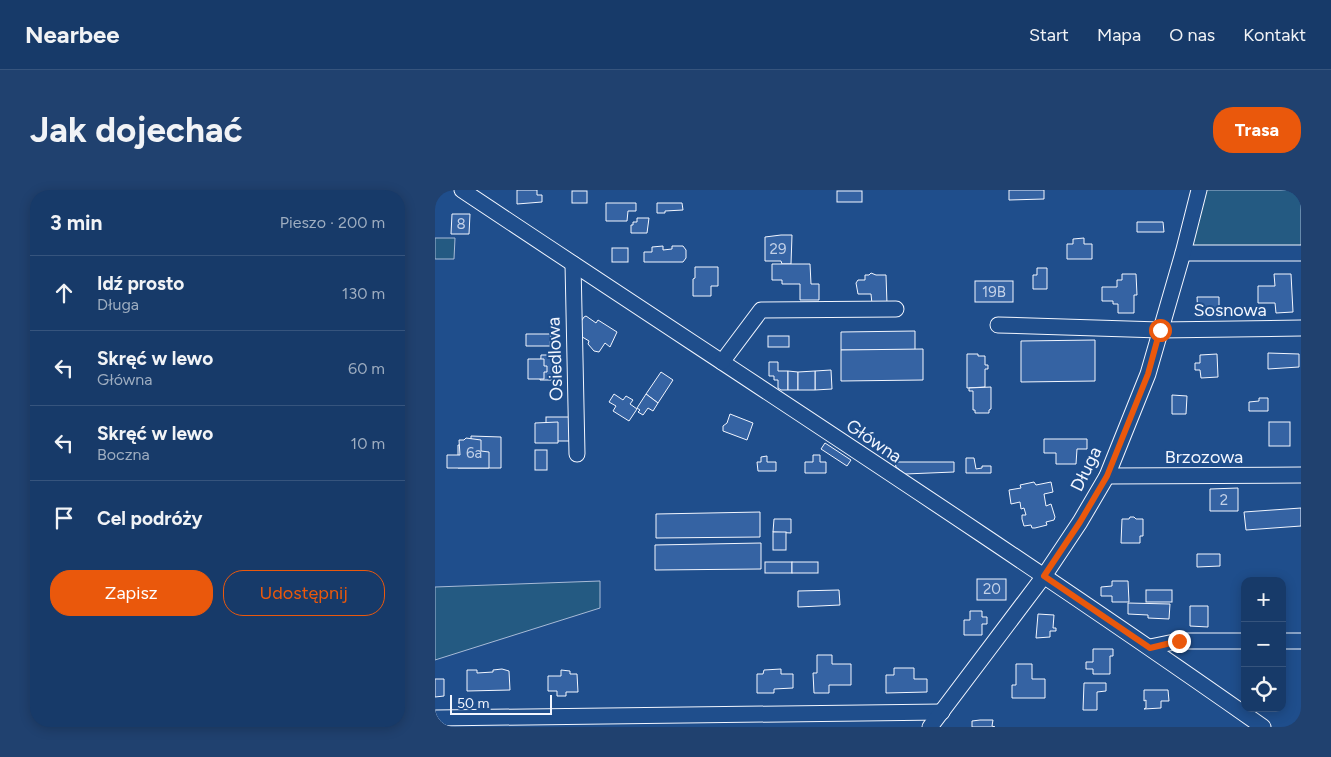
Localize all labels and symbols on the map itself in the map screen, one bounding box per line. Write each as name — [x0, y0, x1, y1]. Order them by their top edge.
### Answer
house number: 8 — [456, 215, 466, 233]
house number: 29 — [770, 240, 786, 258]
house number: 19B — [982, 283, 1006, 301]
street label: Sosnowa — [1193, 299, 1267, 321]
street label: Osiedlowa — [543, 317, 567, 401]
route start — [1149, 319, 1172, 342]
street label: Główna — [842, 414, 906, 468]
street label: Długa — [1066, 443, 1106, 495]
house number: 6a — [466, 444, 482, 462]
street label: Brzozowa — [1165, 446, 1243, 468]
house number: 2 — [1220, 491, 1228, 509]
house number: 20 — [983, 580, 1001, 598]
route end — [1168, 630, 1191, 653]
scale bar — [450, 692, 553, 715]

